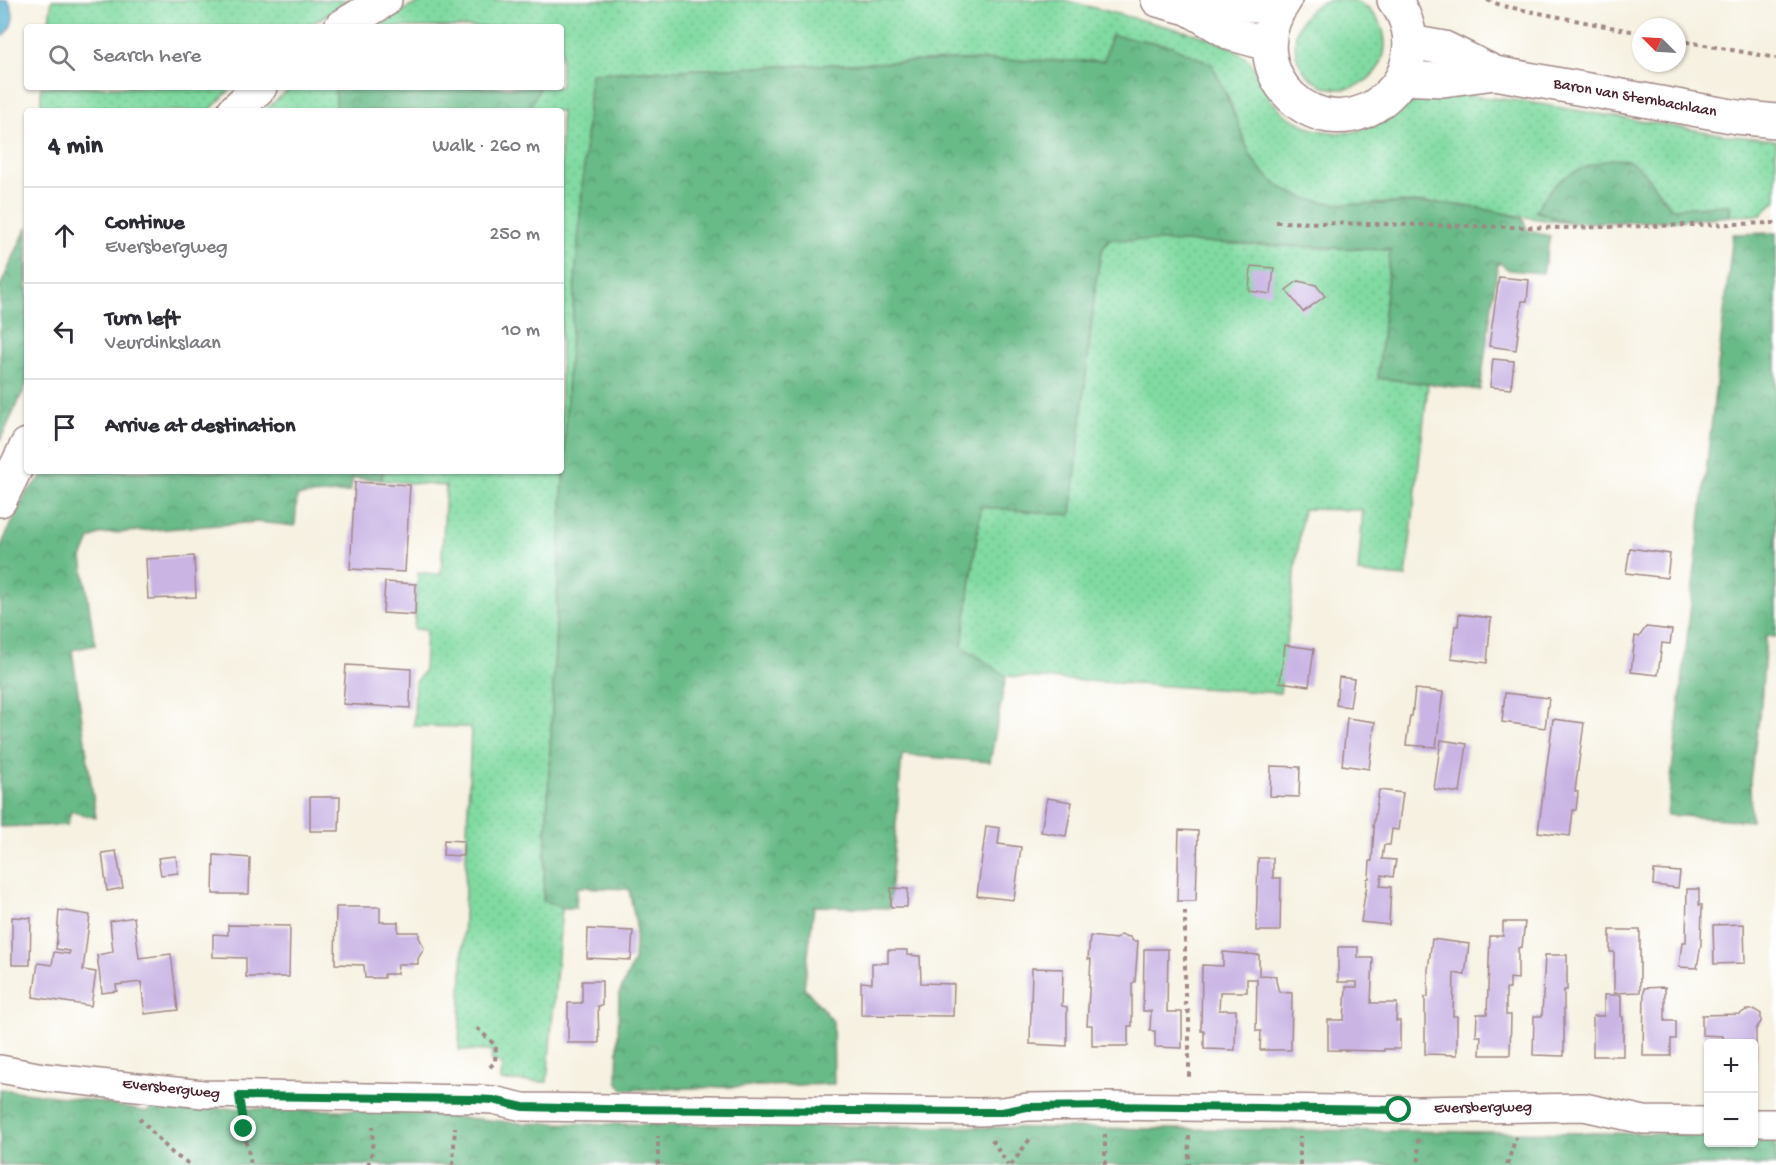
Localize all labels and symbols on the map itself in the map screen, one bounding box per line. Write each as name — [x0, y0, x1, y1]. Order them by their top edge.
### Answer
north arrow — [1632, 18, 1686, 72]
street label: Baron van Sternbachlaan — [1551, 75, 1719, 123]
street label: Eversbergweg — [121, 1075, 221, 1105]
route start — [1385, 1096, 1411, 1122]
street label: Eversbergweg — [1434, 1099, 1532, 1119]
route end — [230, 1115, 256, 1141]

